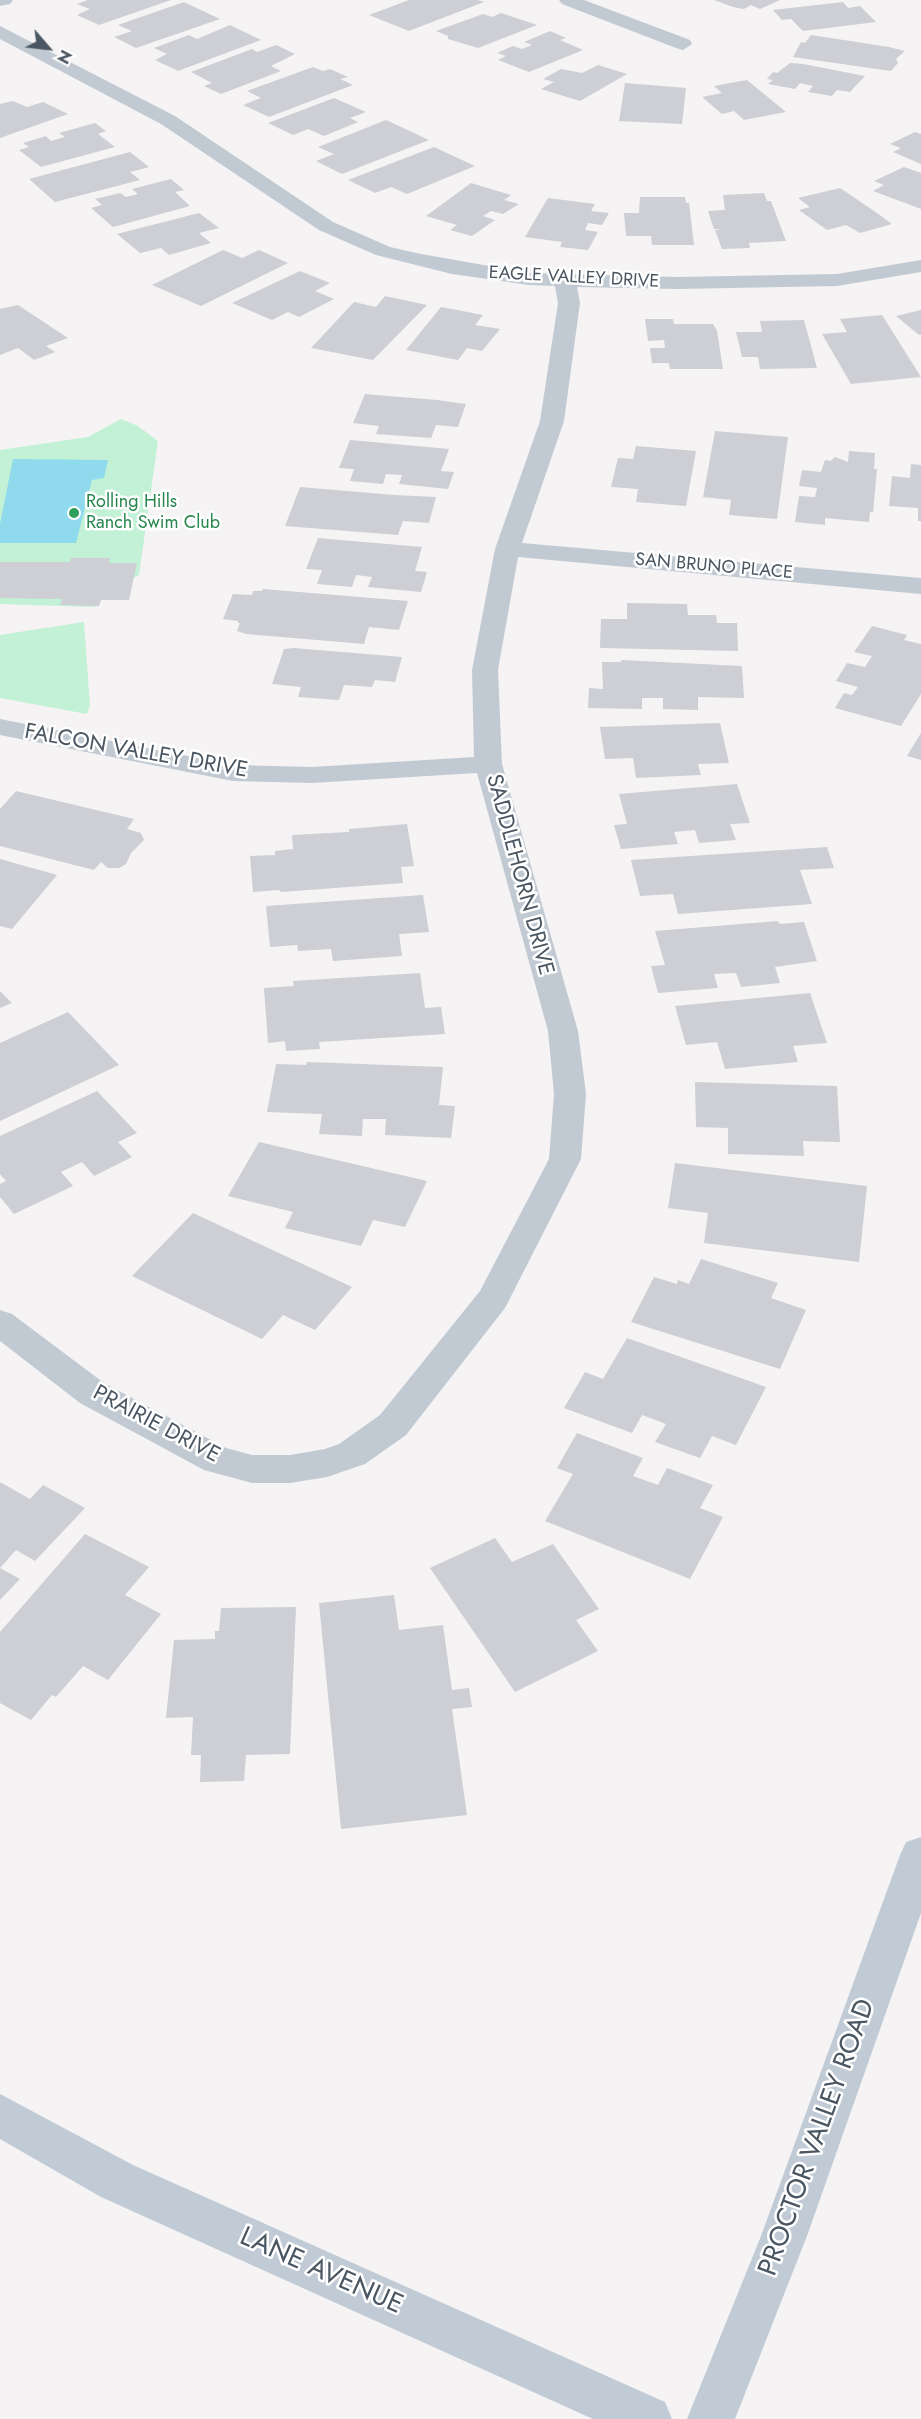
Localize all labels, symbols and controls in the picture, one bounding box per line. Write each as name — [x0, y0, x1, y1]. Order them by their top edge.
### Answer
north arrow — [18, 18, 78, 78]
text: N — [51, 46, 77, 68]
street label: EAGLE VALLEY DRIVE — [488, 263, 660, 293]
place label: Rolling Hills Ranch Swim Club — [86, 492, 220, 534]
marker: Rolling Hills Ranch Swim Club — [67, 506, 81, 520]
street label: SAN BRUNO PLACE — [634, 549, 794, 585]
street label: FALCON VALLEY DRIVE — [22, 719, 250, 785]
street label: SADDLEHORN DRIVE — [479, 772, 559, 978]
street label: PRAIRIE DRIVE — [88, 1380, 224, 1470]
street label: PROCTOR VALLEY ROAD — [753, 1995, 883, 2281]
street label: LANE AVENUE — [234, 2222, 408, 2322]

